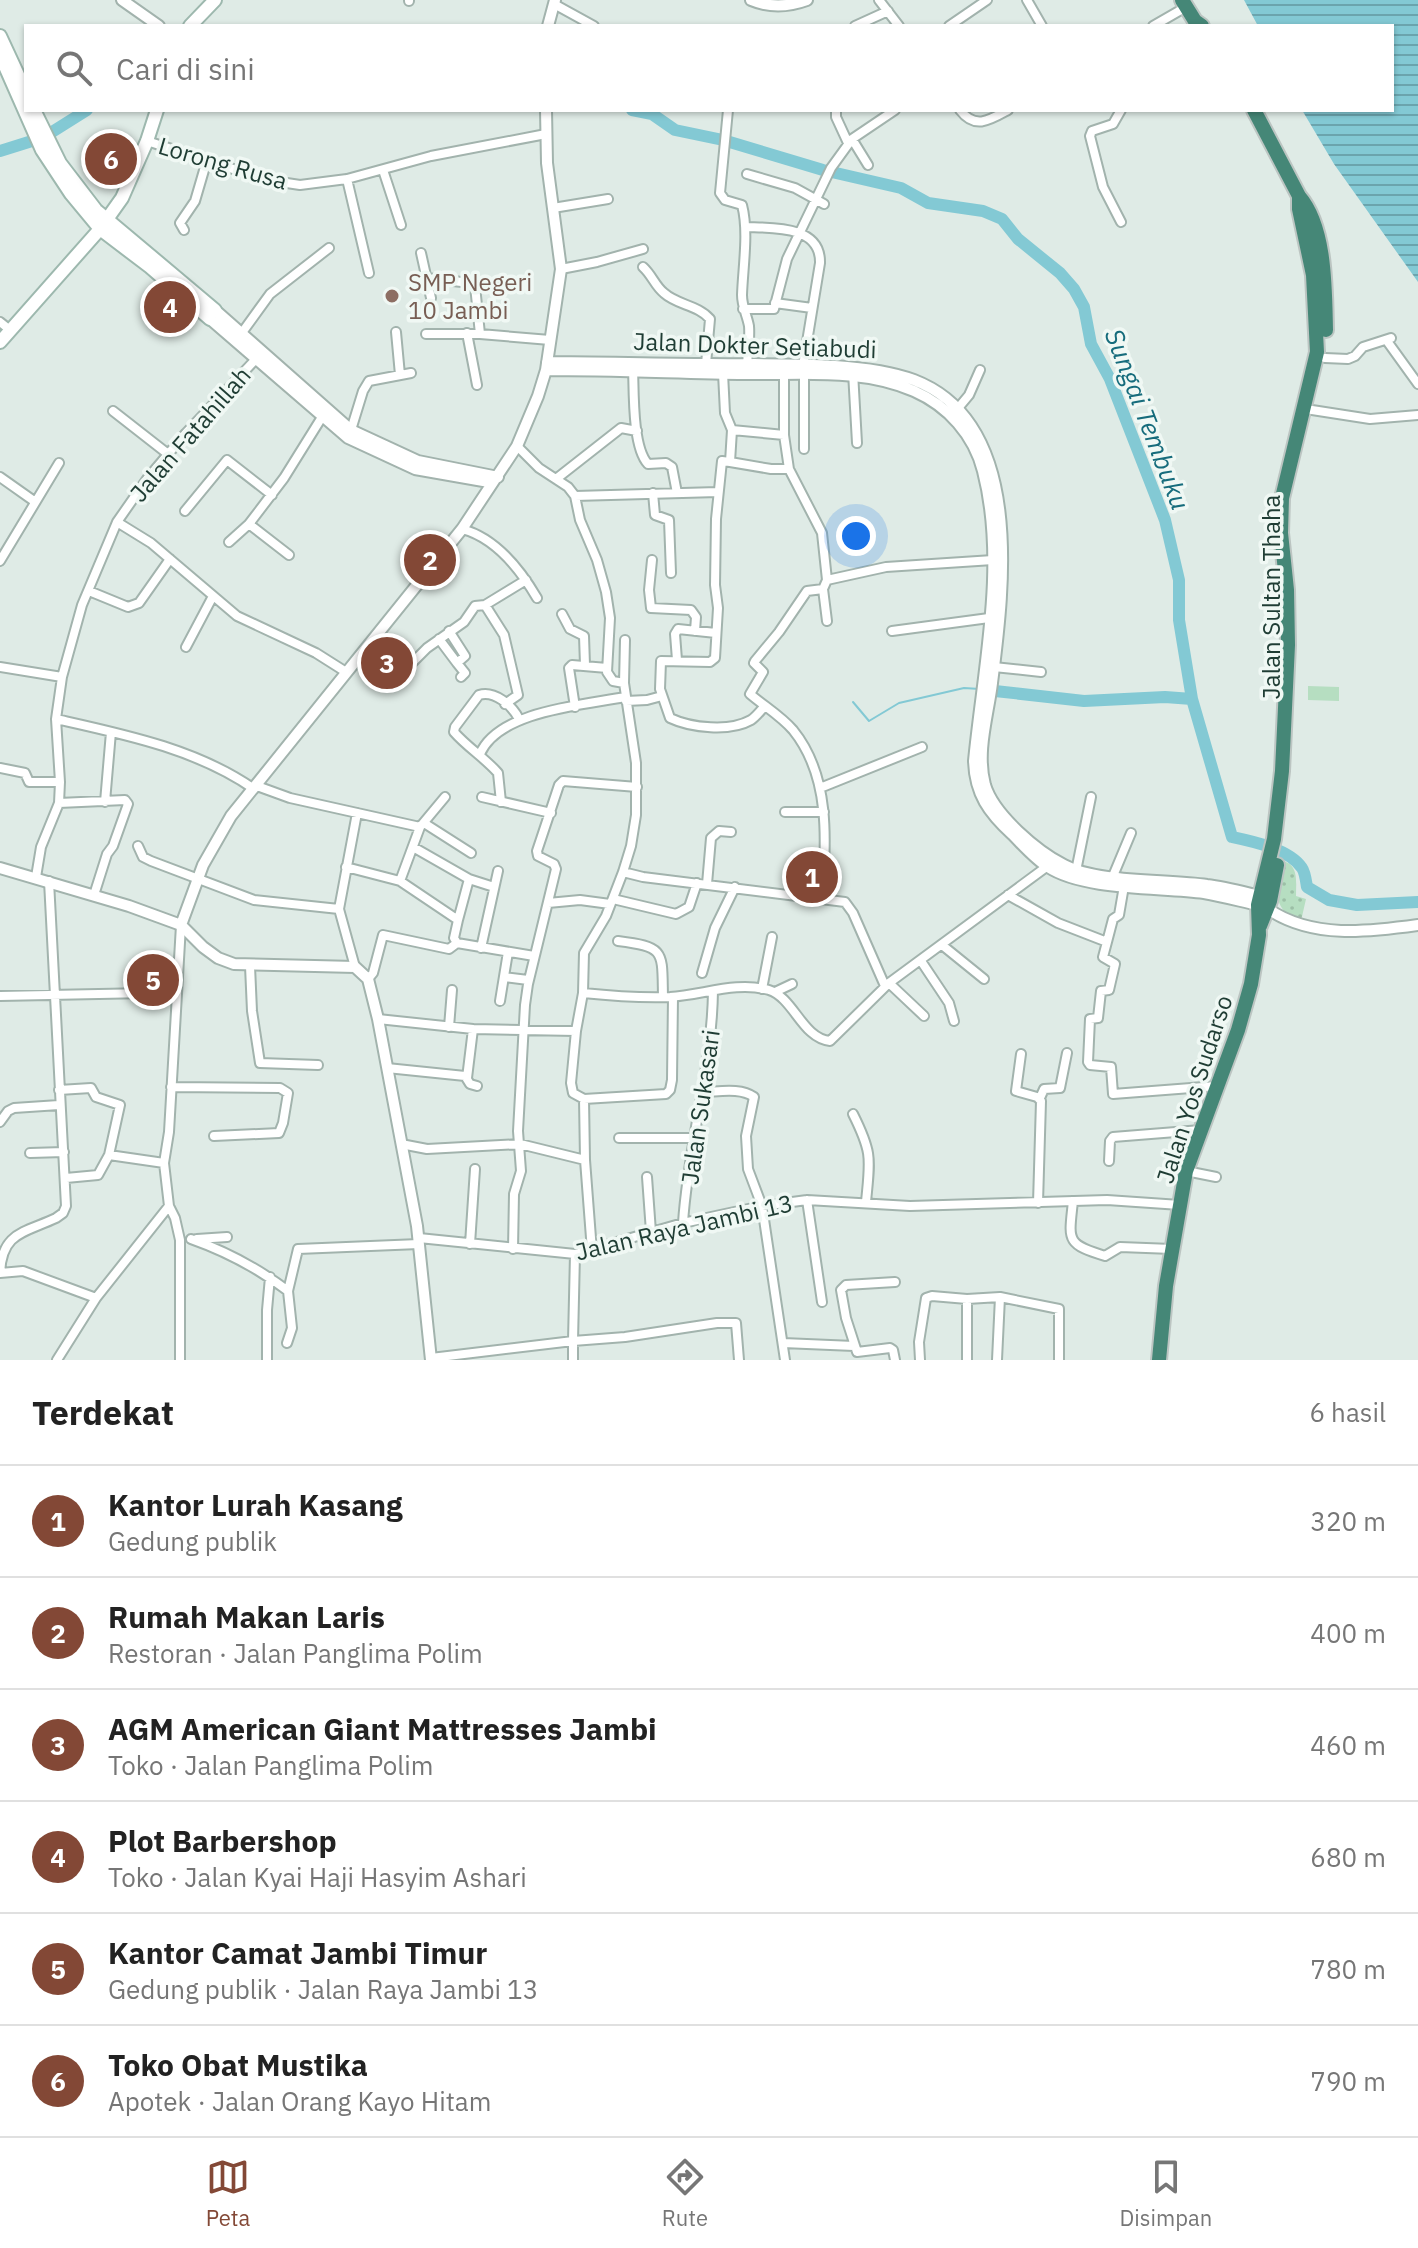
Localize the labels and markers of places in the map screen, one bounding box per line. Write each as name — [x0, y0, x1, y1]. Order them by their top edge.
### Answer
pin: 6 — [85, 129, 137, 189]
place label: SMP Negeri 10 Jambi — [408, 266, 532, 326]
pin: 4 — [144, 277, 196, 337]
marker: SMP Negeri 10 Jambi — [383, 287, 401, 305]
pin: 2 — [404, 530, 456, 590]
pin: 3 — [361, 633, 413, 693]
pin: 1 — [786, 847, 838, 907]
pin: 5 — [127, 950, 179, 1010]

